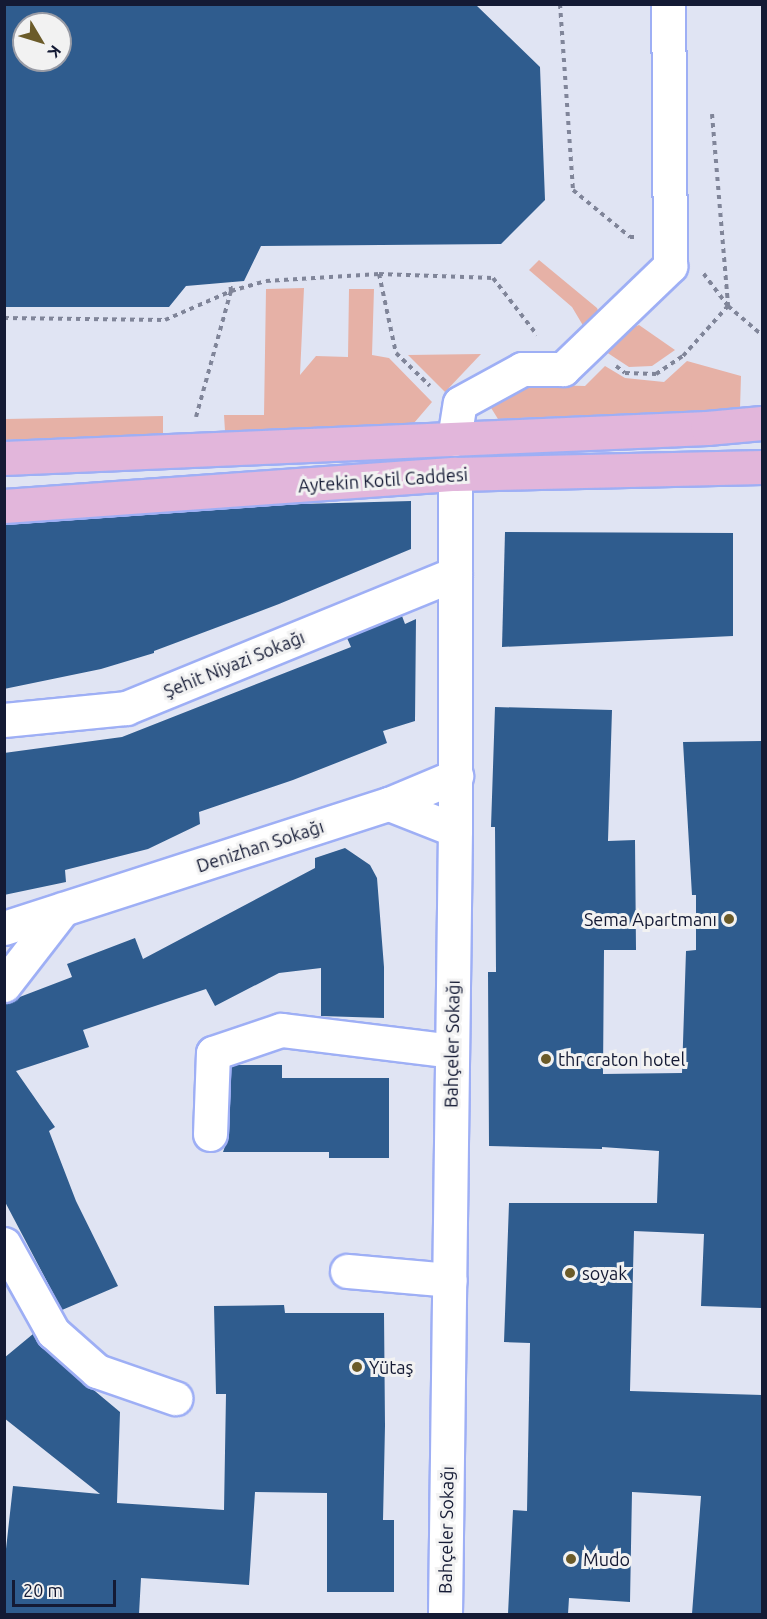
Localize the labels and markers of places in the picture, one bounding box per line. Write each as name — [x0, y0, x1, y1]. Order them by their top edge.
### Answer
place label: Sema Apartmanı — [584, 908, 717, 930]
marker: Sema Apartmanı — [722, 912, 736, 926]
place label: thr craton hotel — [558, 1048, 685, 1070]
marker: thr craton hotel — [539, 1052, 553, 1066]
place label: soyak — [582, 1262, 627, 1284]
marker: soyak — [563, 1266, 577, 1280]
place label: Yütaş — [369, 1356, 413, 1378]
marker: Yütaş — [350, 1360, 364, 1374]
place label: Mudo — [583, 1548, 630, 1570]
marker: Mudo — [564, 1552, 578, 1566]

